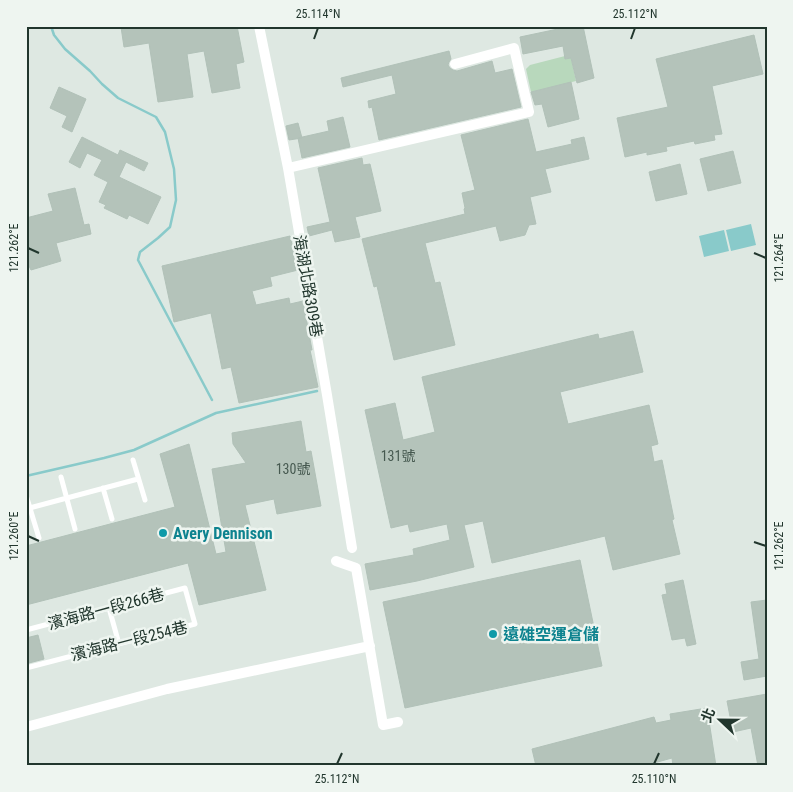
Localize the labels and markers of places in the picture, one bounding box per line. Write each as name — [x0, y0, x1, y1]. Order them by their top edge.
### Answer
place label: Avery Dennison — [173, 524, 273, 543]
marker: Avery Dennison — [157, 527, 169, 539]
place label: 遠雄空運倉儲 — [503, 625, 599, 644]
marker: 遠雄空運倉儲 — [487, 628, 499, 640]

